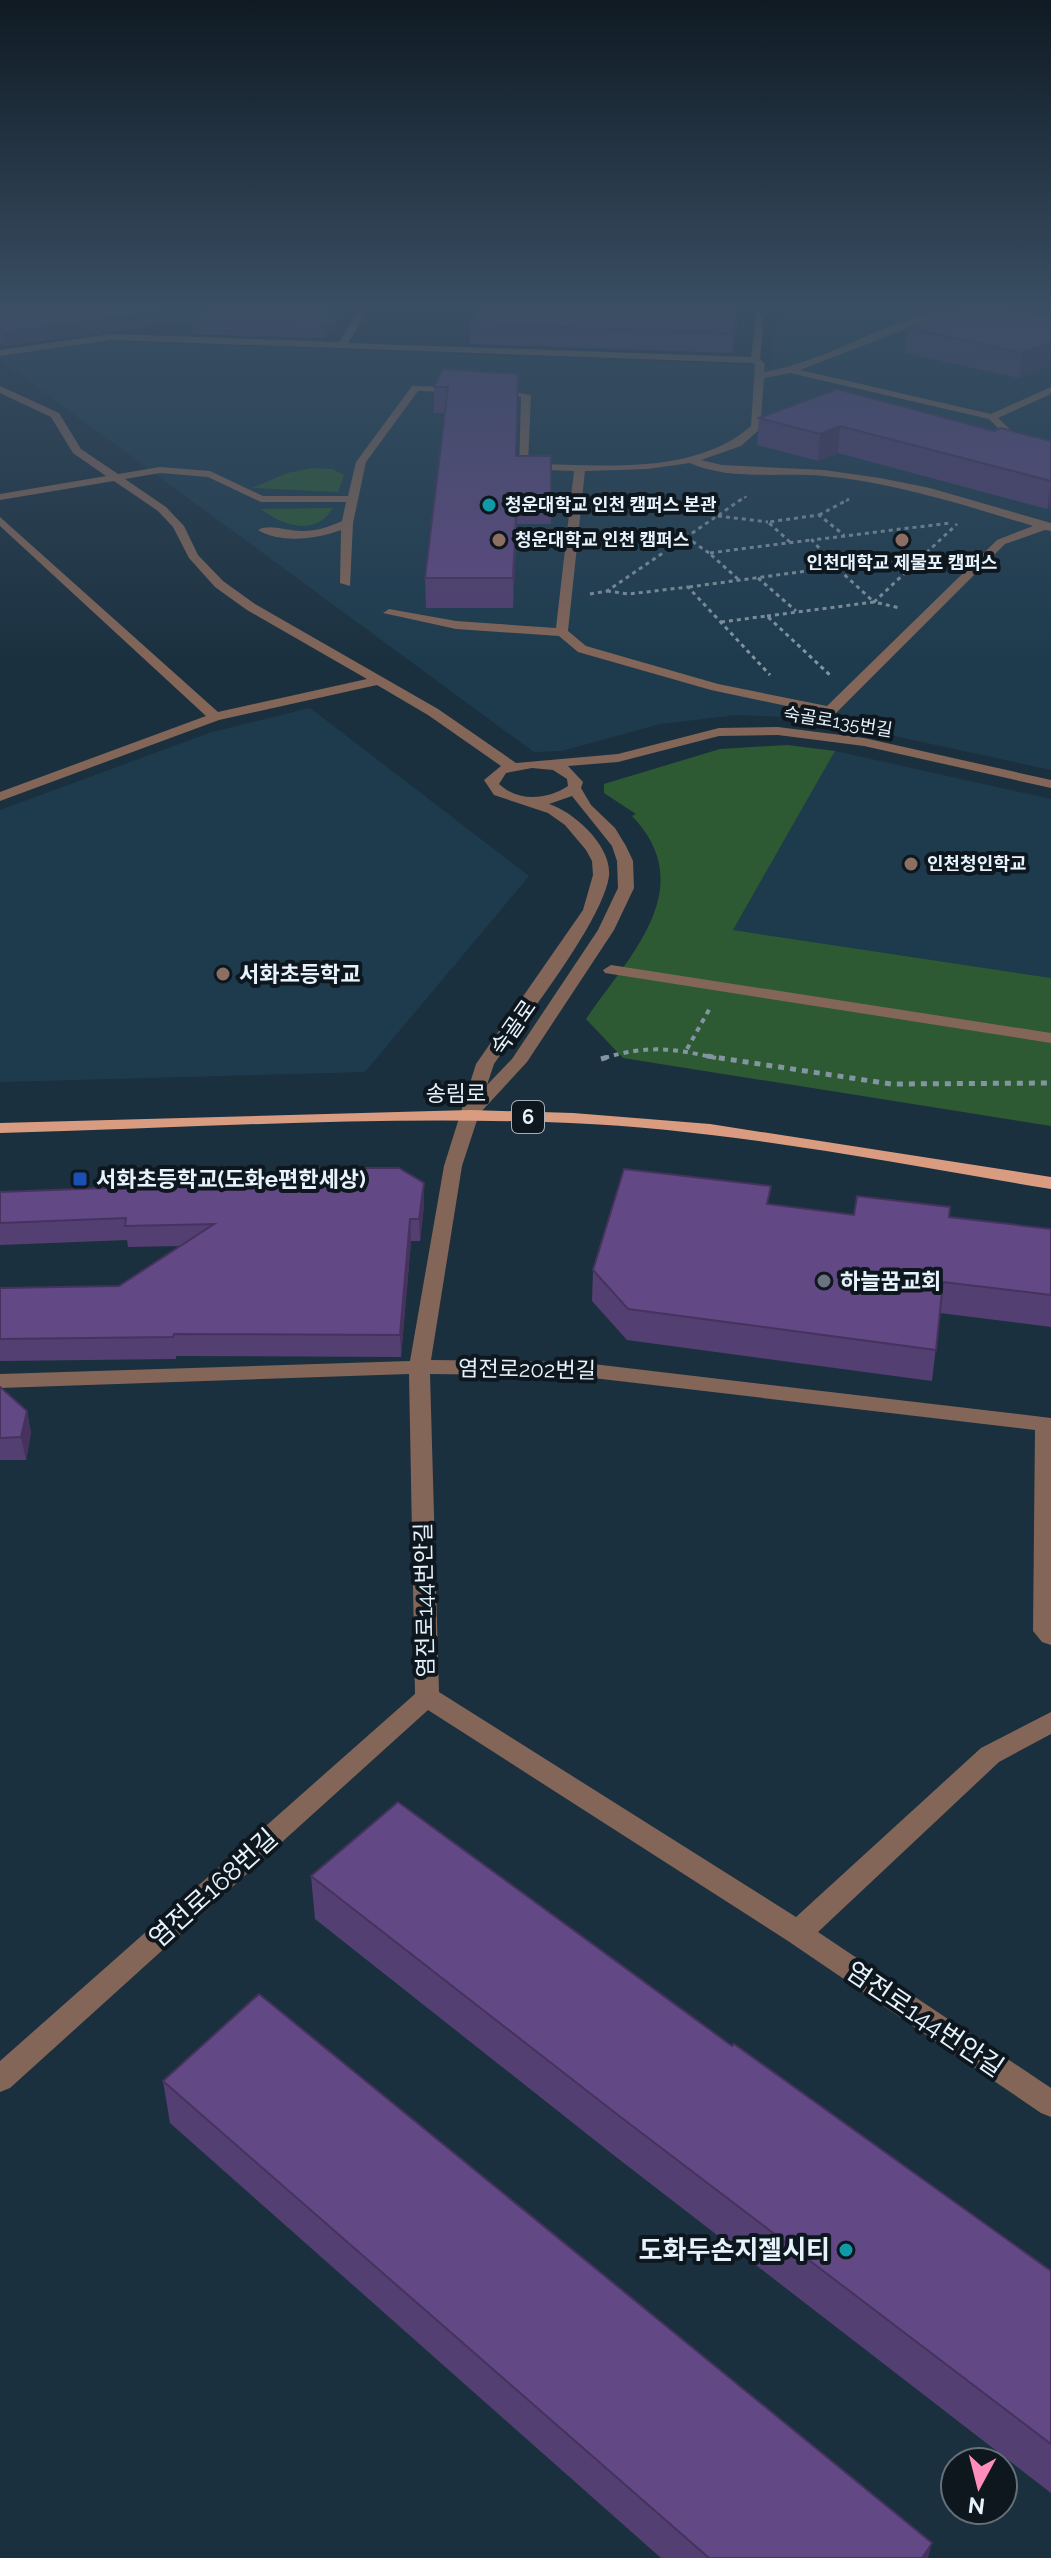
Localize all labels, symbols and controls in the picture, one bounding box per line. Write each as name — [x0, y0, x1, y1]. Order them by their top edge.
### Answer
place label: 청운대학교 인천 캠퍼스 본관 — [505, 494, 717, 515]
marker: 청운대학교 인천 캠퍼스 본관 — [480, 496, 498, 514]
place label: 청운대학교 인천 캠퍼스 — [515, 529, 689, 550]
marker: 청운대학교 인천 캠퍼스 — [490, 531, 508, 549]
marker: 인천대학교 제물포 캠퍼스 — [893, 531, 911, 549]
place label: 인천대학교 제물포 캠퍼스 — [807, 552, 997, 573]
street label: 숙골로135번길 — [782, 703, 894, 740]
place label: 인천청인학교 — [927, 853, 1026, 874]
marker: 인천청인학교 — [902, 855, 920, 873]
place label: 서화초등학교 — [239, 961, 360, 987]
marker: 서화초등학교 — [214, 965, 232, 983]
street label: 숙골로 — [485, 995, 541, 1059]
street label: 송림로 — [426, 1080, 486, 1106]
road number: 6 — [512, 1101, 544, 1133]
place label: 서화초등학교(도화e편한세상) — [96, 1166, 366, 1192]
marker: 서화초등학교(도화e편한세상) — [71, 1170, 89, 1188]
place label: 하늘꿈교회 — [840, 1268, 941, 1294]
marker: 하늘꿈교회 — [815, 1272, 833, 1290]
street label: 염전로202번길 — [458, 1355, 596, 1383]
street label: 염전로144번안길 — [410, 1522, 438, 1678]
street label: 염전로168번길 — [143, 1823, 283, 1953]
street label: 염전로144번안길 — [841, 1955, 1009, 2083]
place label: 도화두손지젤시티 — [639, 2235, 830, 2265]
marker: 도화두손지젤시티 — [837, 2241, 855, 2259]
north arrow — [939, 2446, 1019, 2526]
text: N — [967, 2492, 986, 2520]

